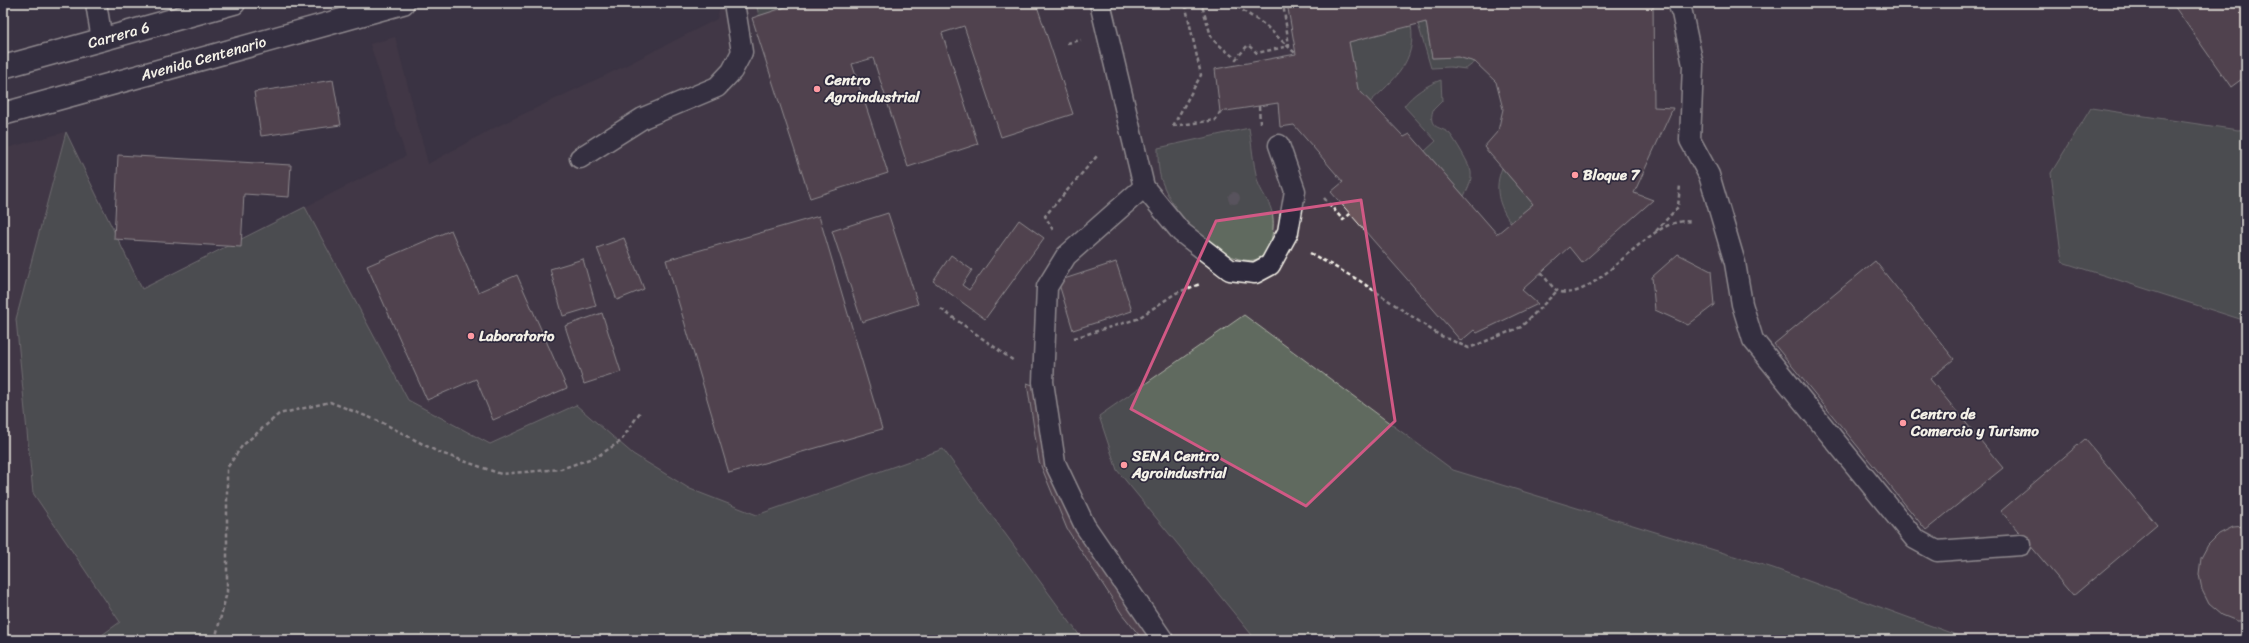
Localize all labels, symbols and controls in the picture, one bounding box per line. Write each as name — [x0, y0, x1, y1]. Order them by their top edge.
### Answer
street label: Carrera 6 — [85, 14, 153, 56]
street label: Avenida Centenario — [137, 28, 270, 88]
place label: Centro Agroindustrial — [824, 67, 920, 110]
marker: Centro Agroindustrial — [812, 84, 822, 94]
place label: Bloque 7 — [1583, 162, 1641, 188]
marker: Bloque 7 — [1570, 170, 1580, 180]
place label: Laboratorio — [479, 323, 555, 349]
marker: Laboratorio — [466, 331, 476, 341]
place label: Centro de Comercio y Turismo — [1910, 401, 2039, 444]
marker: Centro de Comercio y Turismo — [1898, 418, 1908, 428]
place label: SENA Centro Agroindustrial — [1131, 443, 1227, 486]
marker: SENA Centro Agroindustrial — [1119, 460, 1129, 470]

